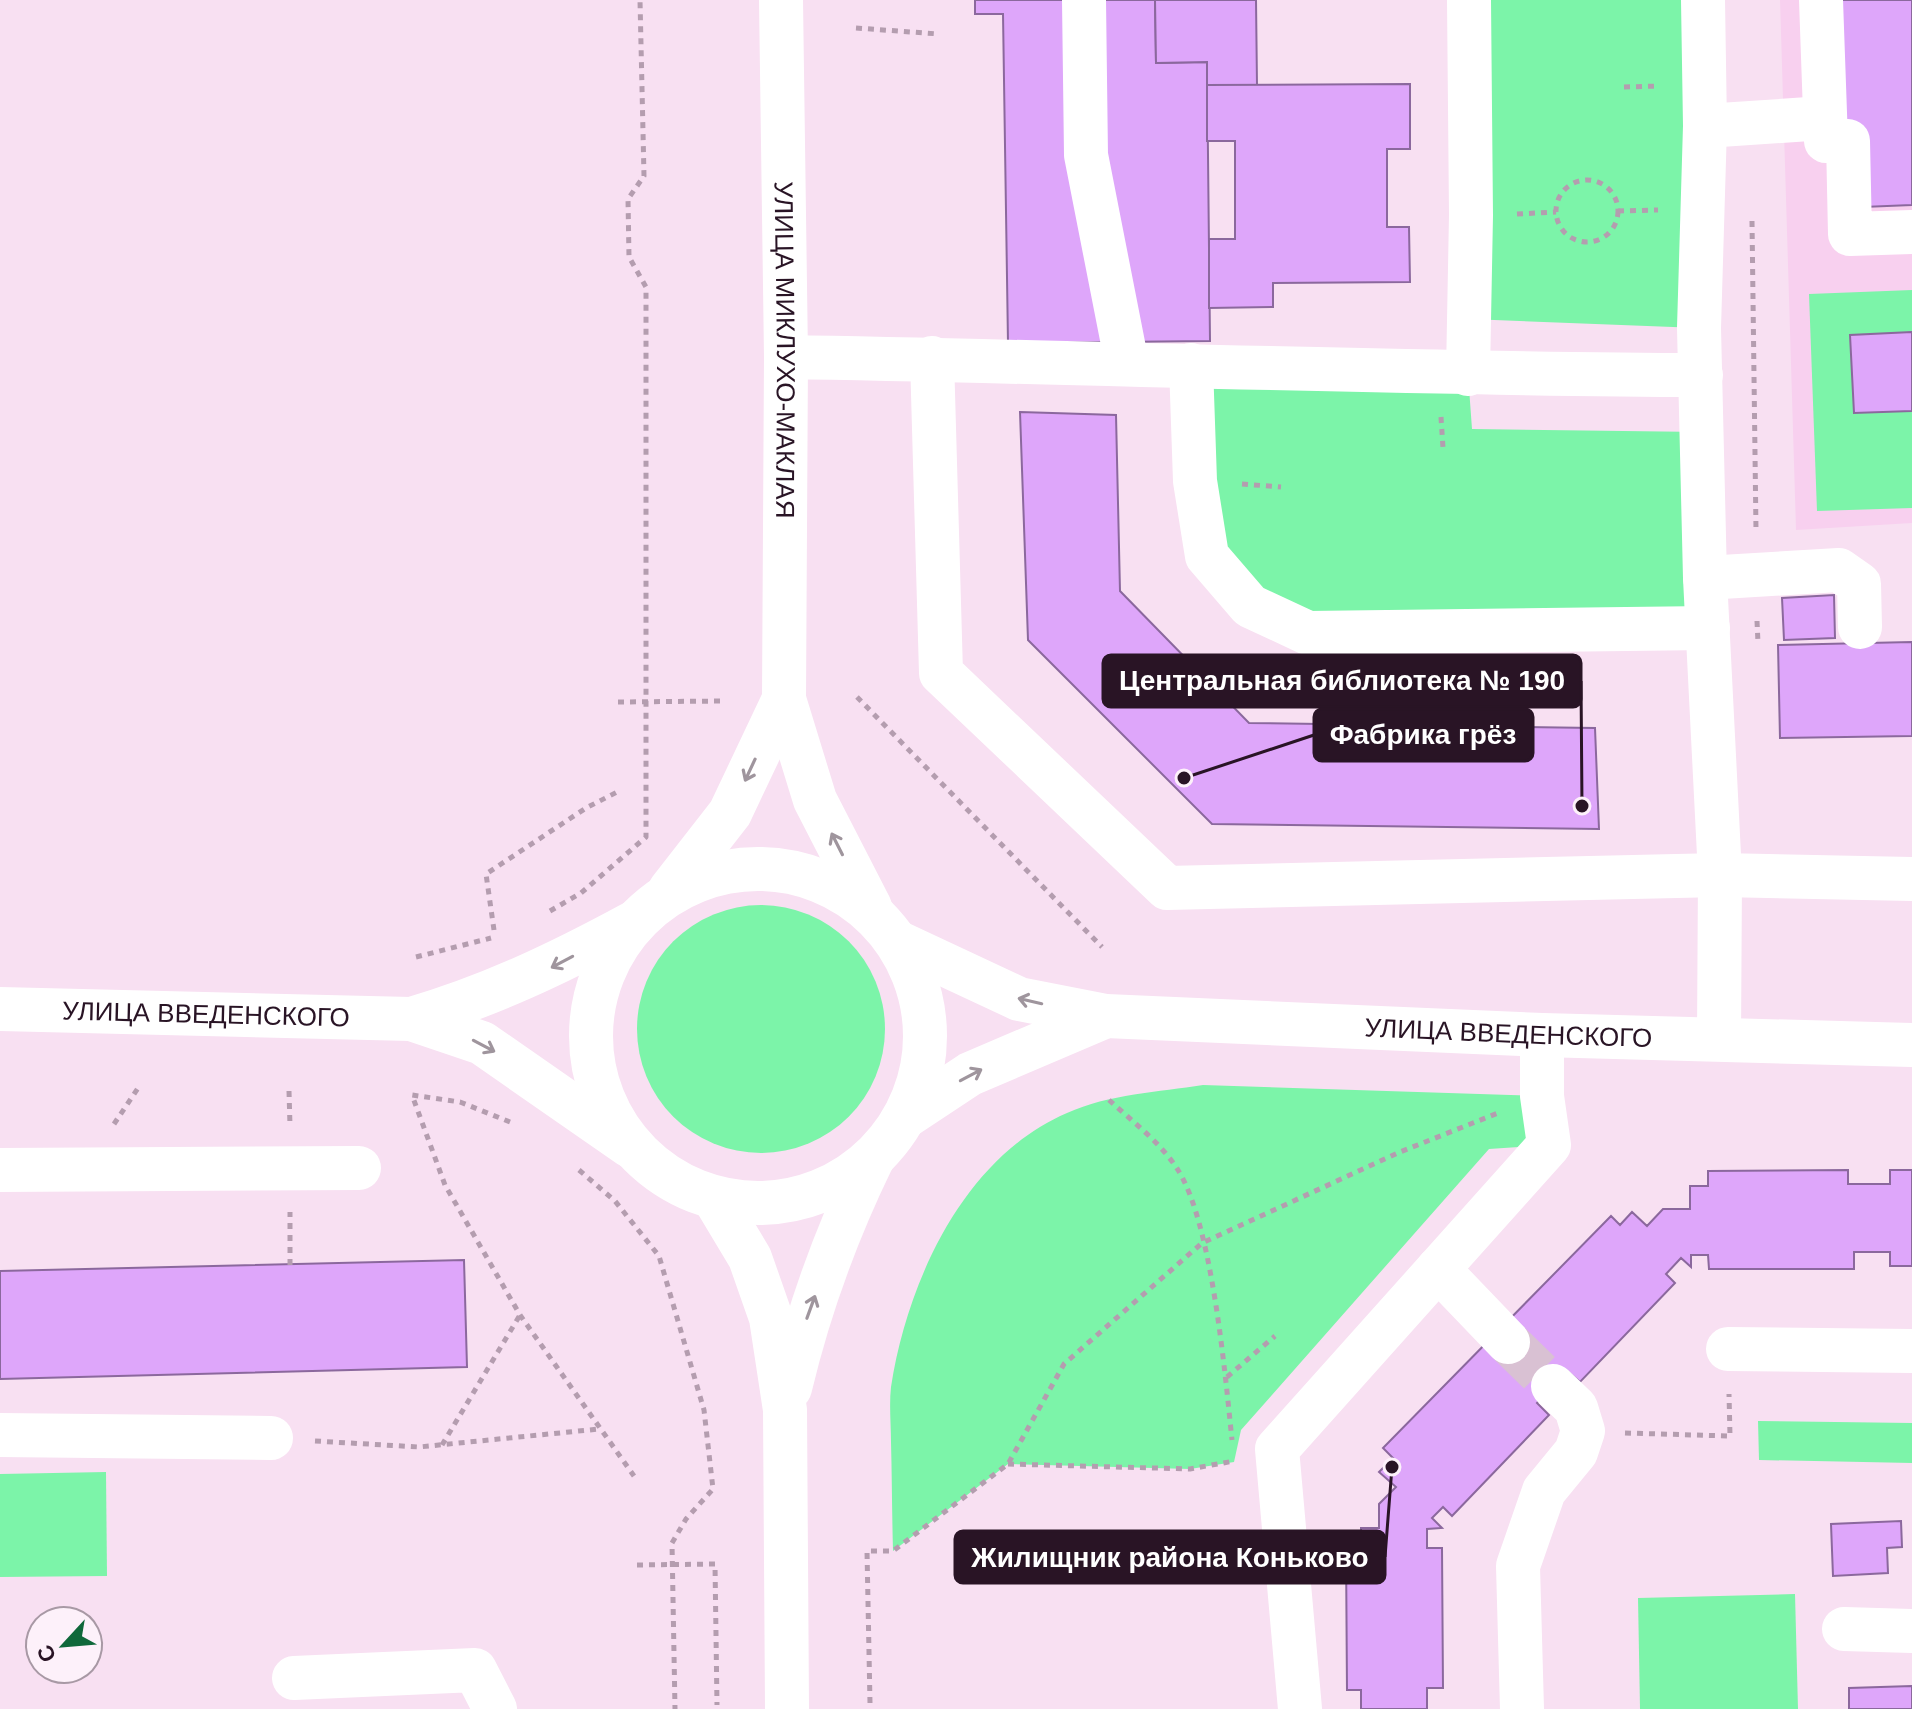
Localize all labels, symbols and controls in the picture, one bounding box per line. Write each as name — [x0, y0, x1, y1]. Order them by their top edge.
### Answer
street label: УЛИЦА МИКЛУХО-МАКЛАЯ — [769, 181, 801, 519]
callout: Центральная библиотека № 190 — [1103, 655, 1581, 707]
text: Центральная библиотека № 190 — [1119, 665, 1565, 696]
callout: Фабрика грёз — [1314, 709, 1533, 761]
text: Фабрика грёз — [1330, 719, 1516, 750]
one-way arrow — [742, 758, 757, 782]
one-way arrow — [829, 832, 845, 856]
one-way arrow — [551, 954, 574, 970]
one-way arrow — [1017, 993, 1043, 1008]
street label: УЛИЦА ВВЕДЕНСКОГО — [62, 996, 350, 1033]
street label: УЛИЦА ВВЕДЕНСКОГО — [1364, 1012, 1653, 1053]
one-way arrow — [472, 1038, 496, 1054]
one-way arrow — [959, 1066, 982, 1082]
one-way arrow — [805, 1296, 819, 1320]
callout: Жилищник района Коньково — [955, 1531, 1385, 1583]
text: Жилищник района Коньково — [970, 1542, 1369, 1573]
north arrow — [24, 1605, 104, 1685]
text: С — [32, 1641, 61, 1666]

